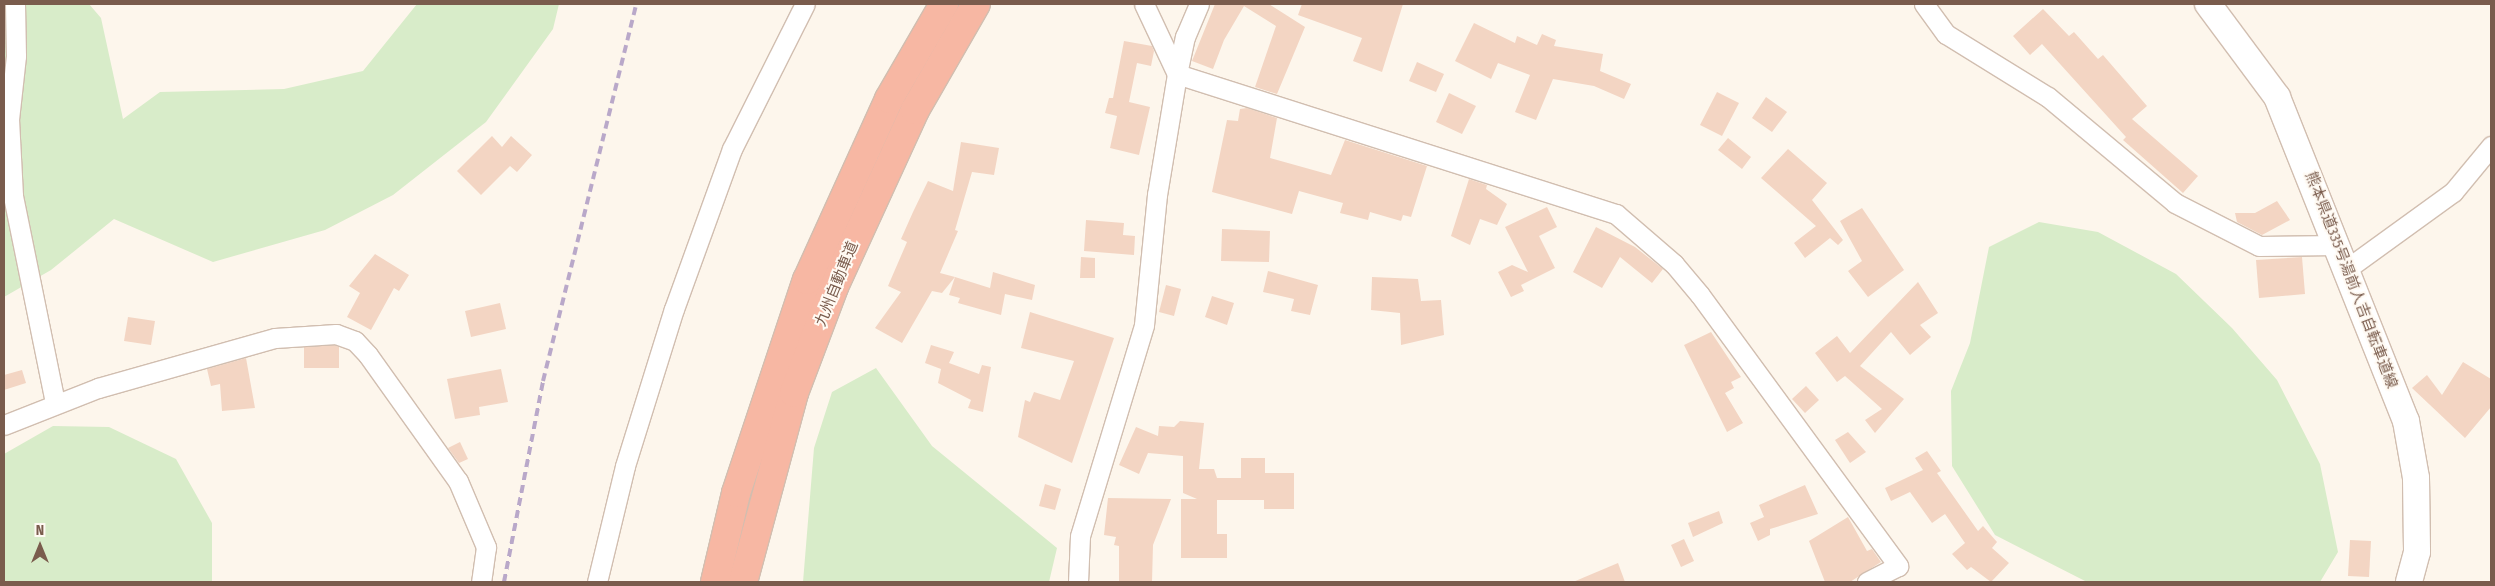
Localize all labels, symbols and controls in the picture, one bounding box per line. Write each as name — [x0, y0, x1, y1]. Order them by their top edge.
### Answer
street label: 熊本県道335号湯前人吉自転車道線 — [2301, 169, 2401, 391]
street label: 九州自動車道 — [812, 239, 862, 329]
north arrow — [15, 521, 65, 571]
text: N — [36, 522, 44, 539]

